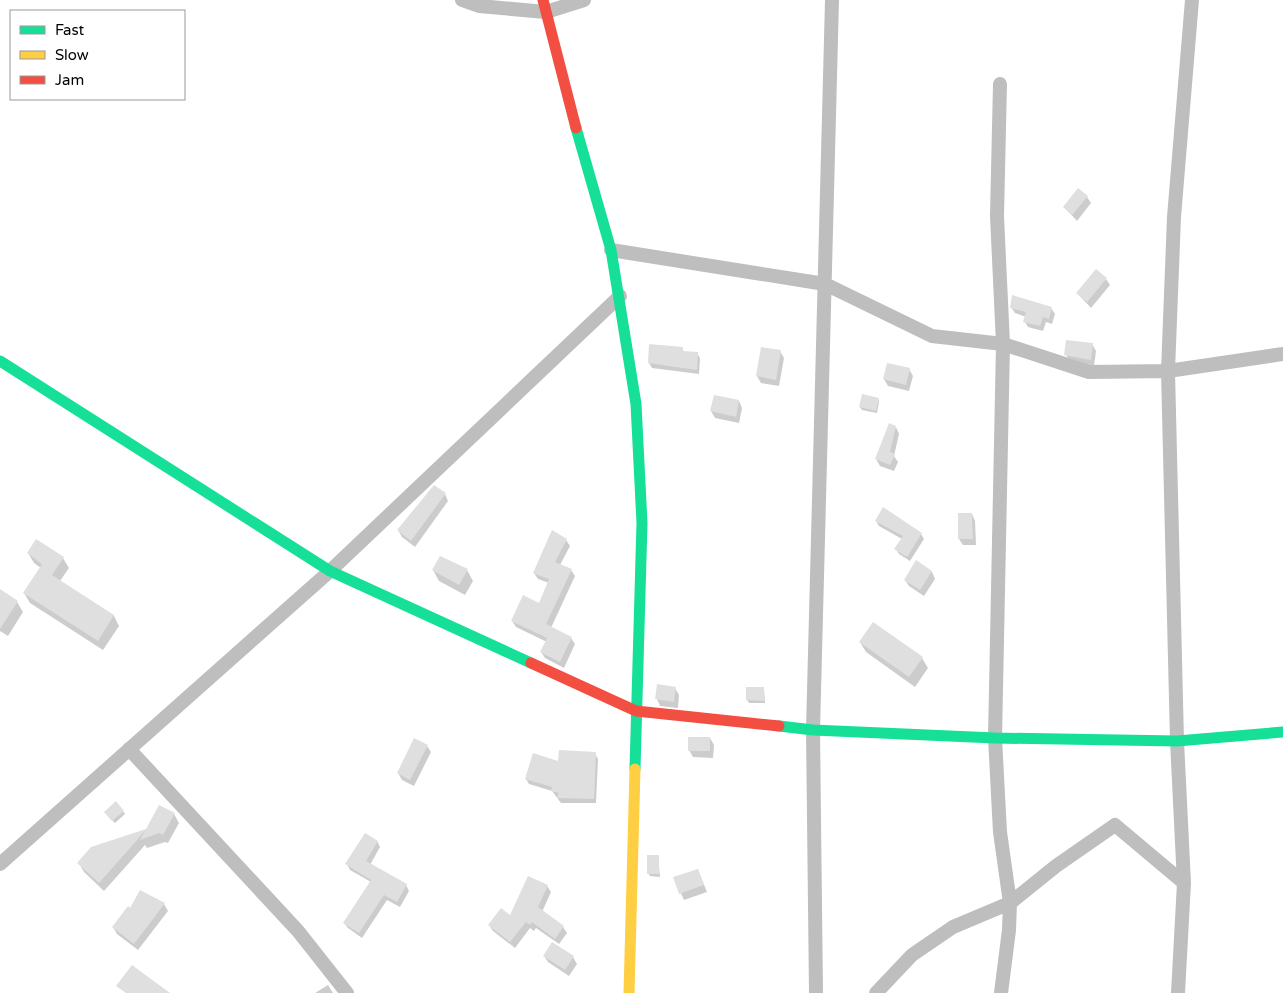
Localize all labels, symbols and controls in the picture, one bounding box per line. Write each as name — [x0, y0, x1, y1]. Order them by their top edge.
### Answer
legend — [10, 10, 185, 100]
text: Fast — [55, 21, 85, 39]
text: Slow — [55, 46, 89, 64]
text: Jam — [55, 71, 84, 89]

